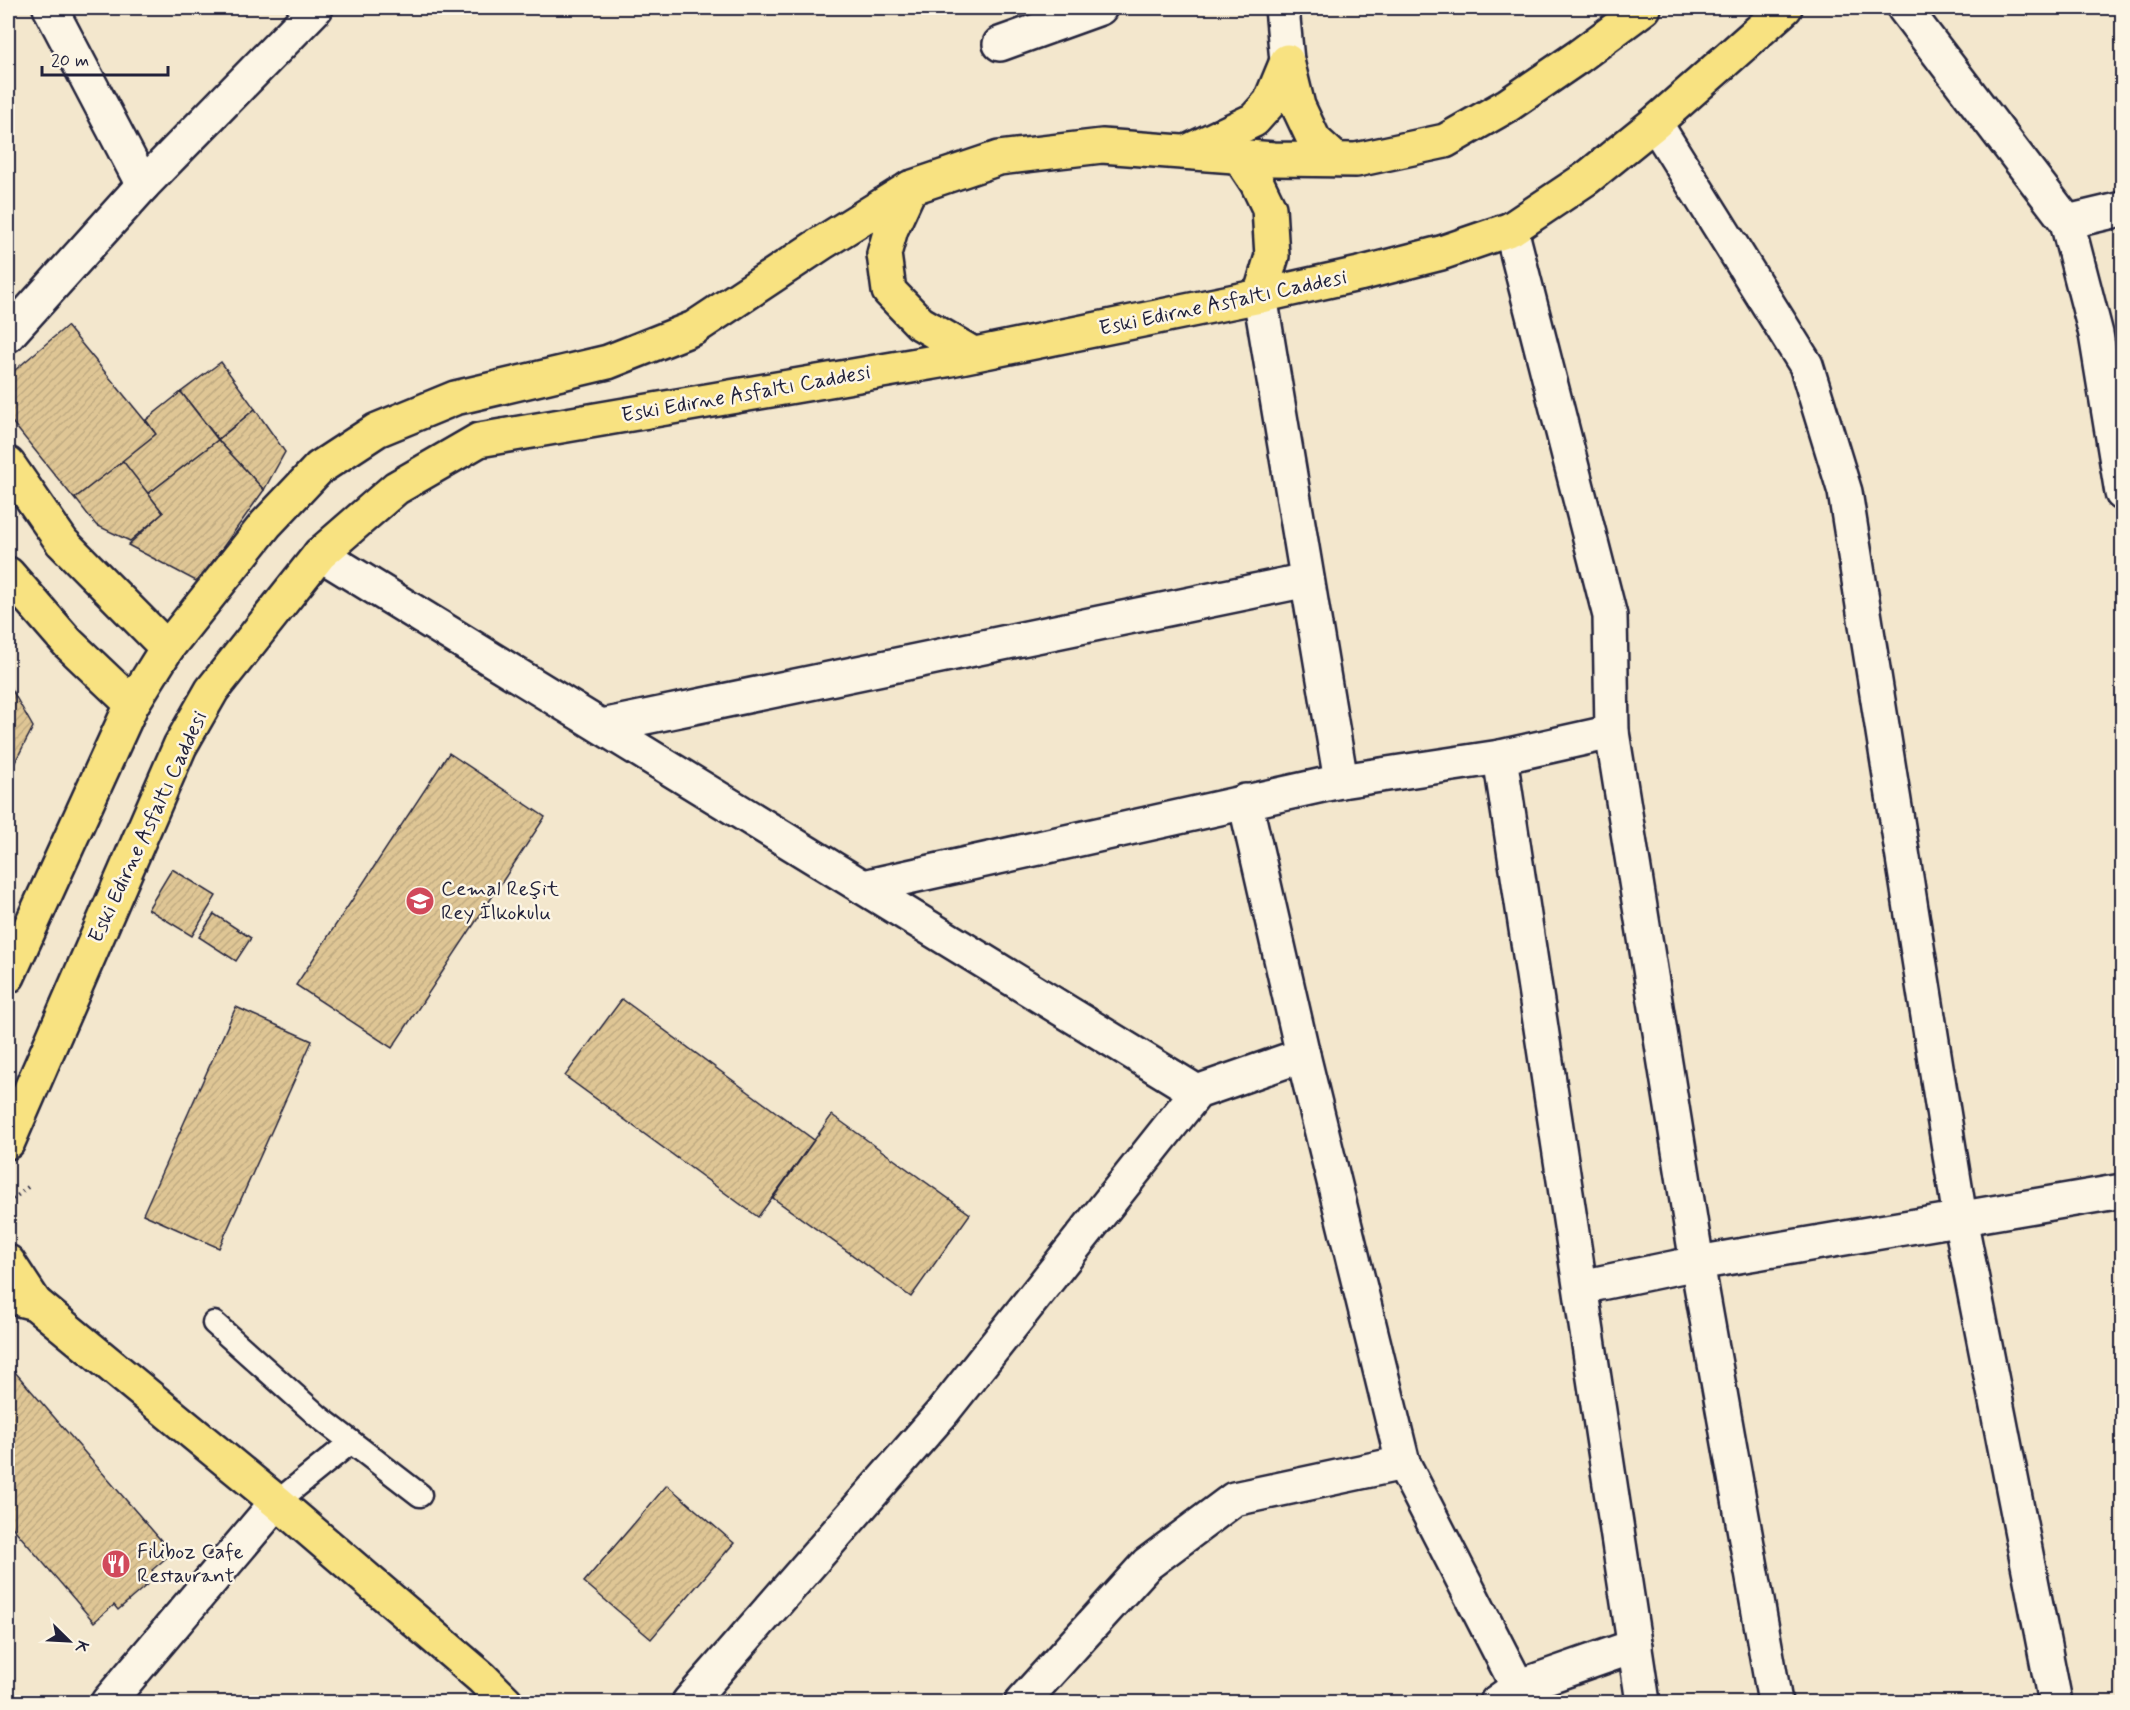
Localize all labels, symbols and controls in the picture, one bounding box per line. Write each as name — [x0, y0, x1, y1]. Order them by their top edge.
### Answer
scale bar — [42, 39, 168, 77]
text: 20 m — [51, 49, 89, 73]
street label: Eski Edirne Asfaltı Caddesi — [1097, 263, 1350, 343]
street label: Eski Edirne Asfaltı Caddesi — [619, 358, 873, 430]
street label: Eski Edirne Asfaltı Caddesi — [82, 707, 214, 947]
place label: Cemal Reşit Rey İlkokulu — [441, 875, 560, 927]
school or university icon: Cemal Reşit Rey İlkokulu — [404, 885, 436, 917]
place label: Filiboz Cafe Restaurant — [137, 1538, 244, 1590]
restaurant icon: Filiboz Cafe Restaurant — [100, 1548, 132, 1580]
north arrow — [39, 1611, 99, 1671]
text: K — [69, 1637, 93, 1657]

